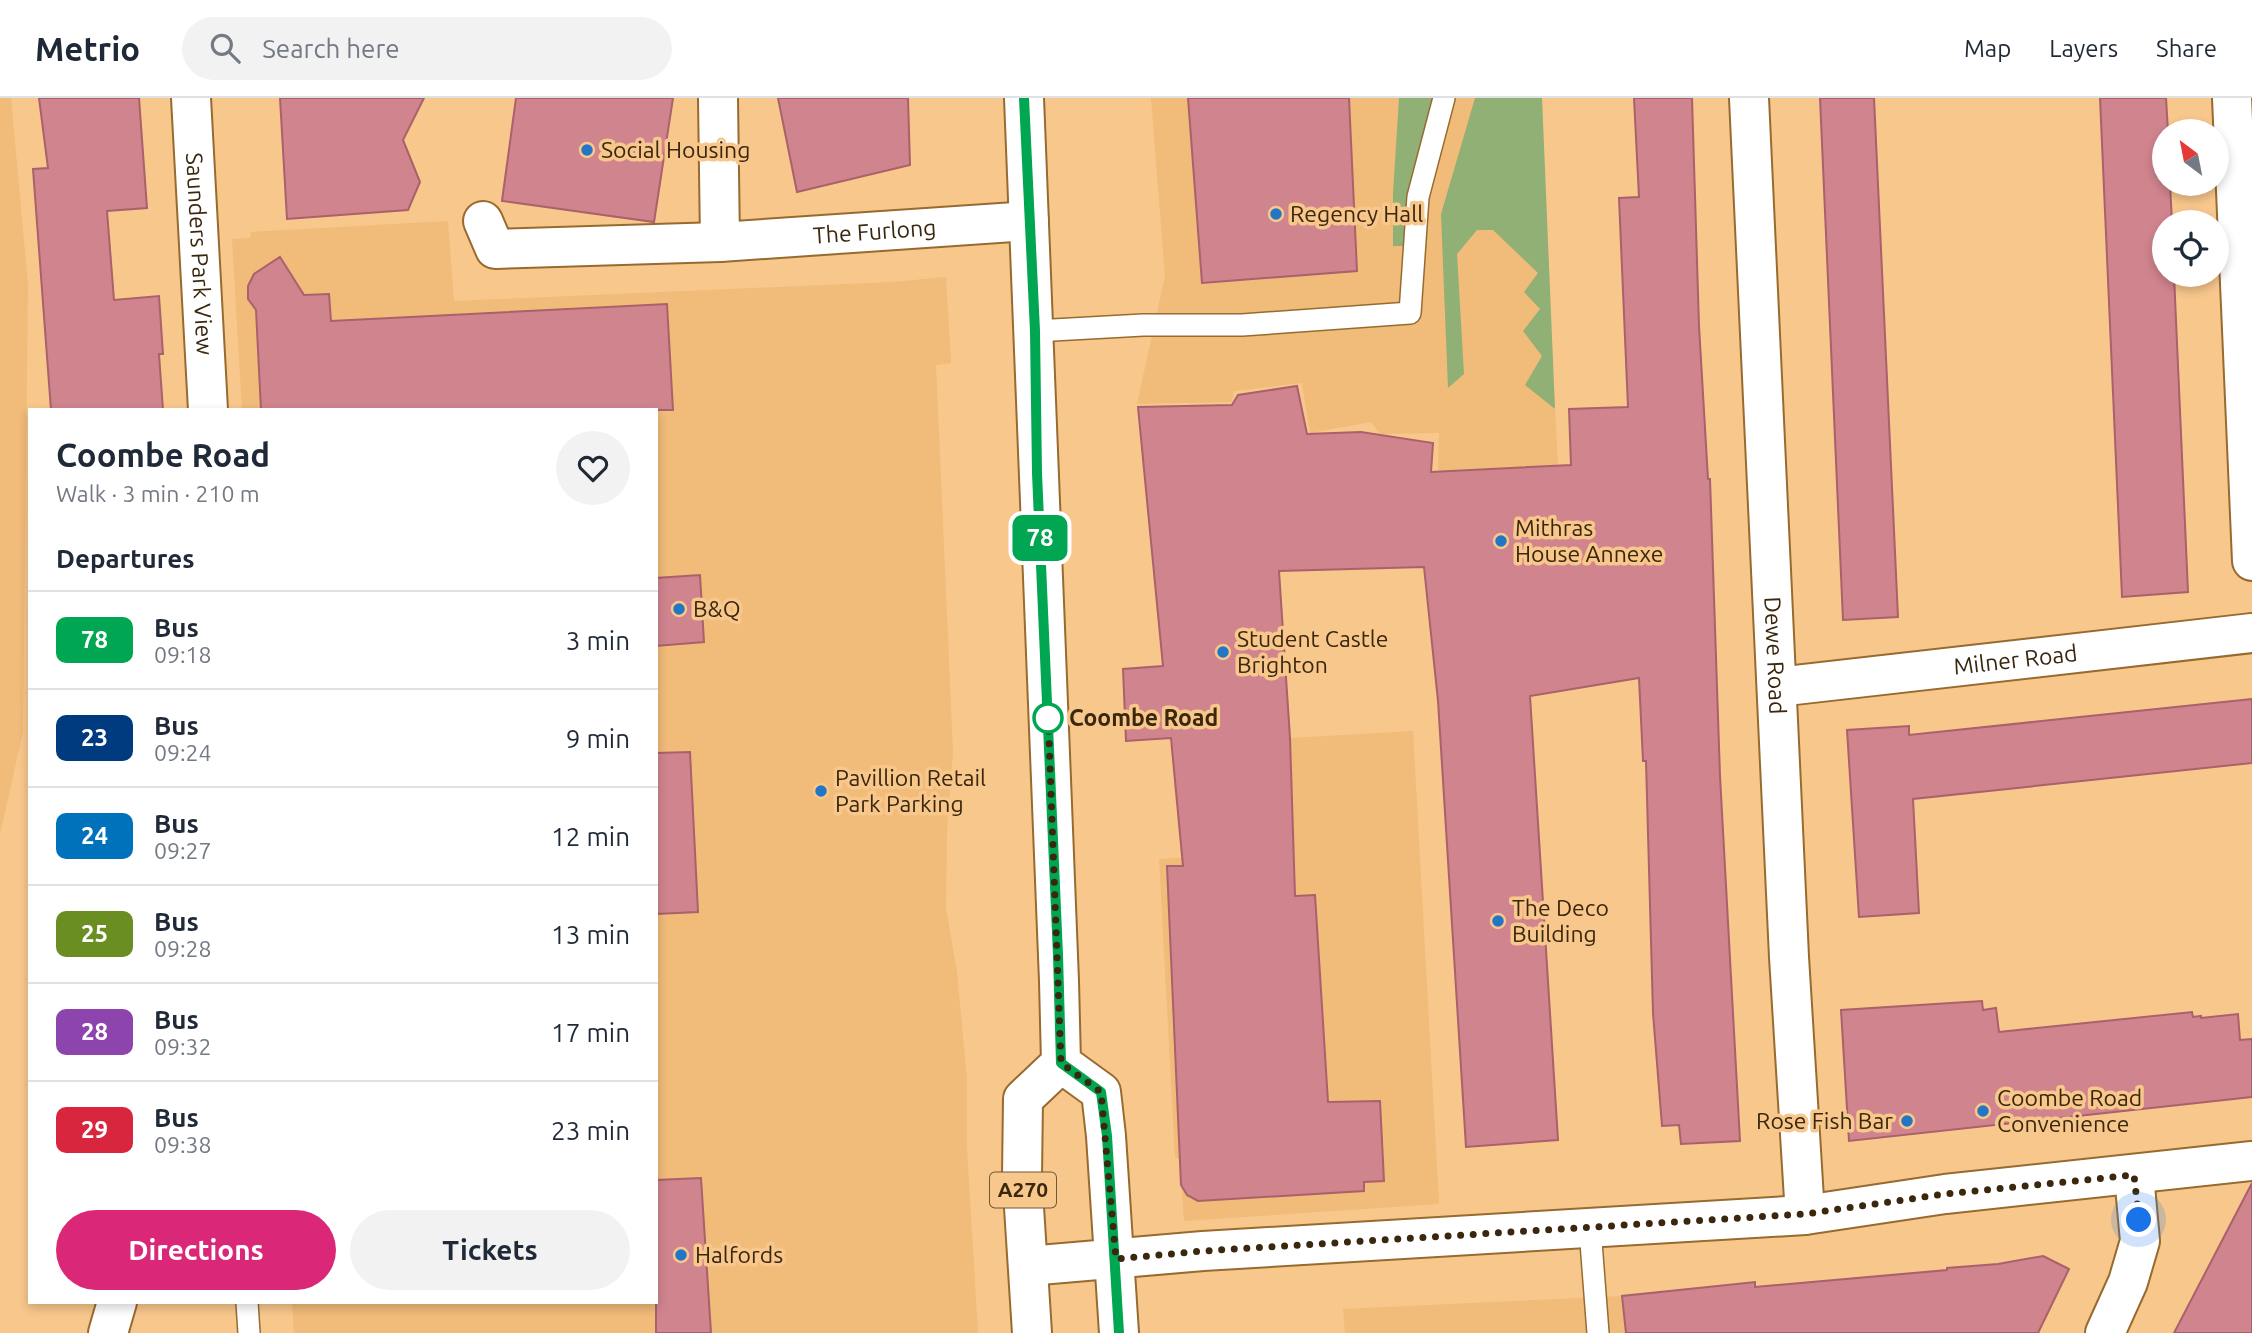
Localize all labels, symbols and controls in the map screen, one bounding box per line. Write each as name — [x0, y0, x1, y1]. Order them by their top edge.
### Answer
search box — [182, 17, 672, 80]
icon: search — [206, 29, 244, 67]
text: Metrio — [35, 30, 140, 67]
text: Search here — [262, 34, 400, 63]
text: Map — [1964, 35, 2011, 62]
text: Layers — [2049, 35, 2118, 62]
text: Share — [2156, 35, 2217, 62]
north arrow — [2152, 119, 2230, 196]
map controls — [2152, 119, 2229, 287]
place label: Social Housing — [601, 137, 750, 162]
marker: Social Housing — [579, 142, 595, 158]
street label: Saunders Park View — [182, 152, 218, 356]
place label: Regency Hall — [1290, 201, 1423, 226]
marker: Regency Hall — [1268, 206, 1284, 222]
button: locate — [2152, 210, 2229, 287]
street label: The Furlong — [812, 214, 937, 248]
button: heart — [556, 431, 630, 505]
text: Coombe Road — [56, 436, 270, 473]
text: Walk · 3 min · 210 m — [56, 481, 260, 506]
line badge: 78 — [1009, 515, 1072, 561]
place label: Mithras House Annexe — [1515, 515, 1664, 566]
text: 78 — [1026, 524, 1054, 551]
marker: Mithras House Annexe — [1493, 533, 1509, 549]
text: Departures — [56, 544, 194, 573]
place label: B&Q — [693, 596, 741, 621]
street label: Dewe Road — [1760, 596, 1791, 715]
marker: B&Q — [671, 601, 687, 617]
text: Bus — [154, 613, 199, 642]
text: 78 — [81, 626, 108, 653]
text: 3 min — [566, 626, 630, 655]
place label: Student Castle Brighton — [1237, 626, 1389, 677]
street label: Milner Road — [1952, 640, 2079, 679]
text: 09:18 — [154, 642, 212, 667]
marker: Student Castle Brighton — [1215, 644, 1231, 660]
marker: Coombe Road — [1033, 703, 1063, 733]
place label: Coombe Road — [1069, 705, 1218, 730]
text: Bus — [154, 711, 199, 740]
text: 23 — [81, 724, 108, 751]
text: 9 min — [566, 724, 630, 753]
text: 09:24 — [154, 740, 212, 765]
place label: Pavillion Retail Park Parking — [835, 765, 986, 816]
marker: Pavillion Retail Park Parking — [813, 783, 829, 799]
text: Bus — [154, 809, 199, 838]
text: 24 — [81, 822, 108, 849]
text: 12 min — [551, 822, 630, 851]
text: 09:27 — [154, 838, 212, 863]
place label: The Deco Building — [1512, 895, 1609, 946]
text: Bus — [154, 907, 199, 936]
marker: The Deco Building — [1490, 913, 1506, 929]
text: 25 — [81, 920, 108, 947]
text: 13 min — [551, 920, 630, 949]
text: 09:28 — [154, 936, 212, 961]
text: Bus — [154, 1005, 199, 1034]
text: 28 — [81, 1018, 108, 1045]
text: 17 min — [551, 1018, 630, 1047]
text: 09:32 — [154, 1034, 212, 1059]
place label: Coombe Road Convenience — [1997, 1085, 2142, 1136]
text: Bus — [154, 1103, 199, 1132]
marker: Coombe Road Convenience — [1975, 1103, 1991, 1119]
place label: Rose Fish Bar — [1756, 1108, 1893, 1133]
marker: Rose Fish Bar — [1899, 1113, 1915, 1129]
text: 29 — [81, 1116, 108, 1143]
text: 23 min — [551, 1116, 630, 1145]
text: 09:38 — [154, 1132, 212, 1157]
road number: A270 — [990, 1172, 1056, 1208]
your location — [2121, 1202, 2156, 1237]
button: Directions — [56, 1210, 336, 1290]
button: Tickets — [350, 1210, 630, 1290]
place label: Halfords — [695, 1242, 783, 1267]
marker: Halfords — [673, 1247, 689, 1263]

